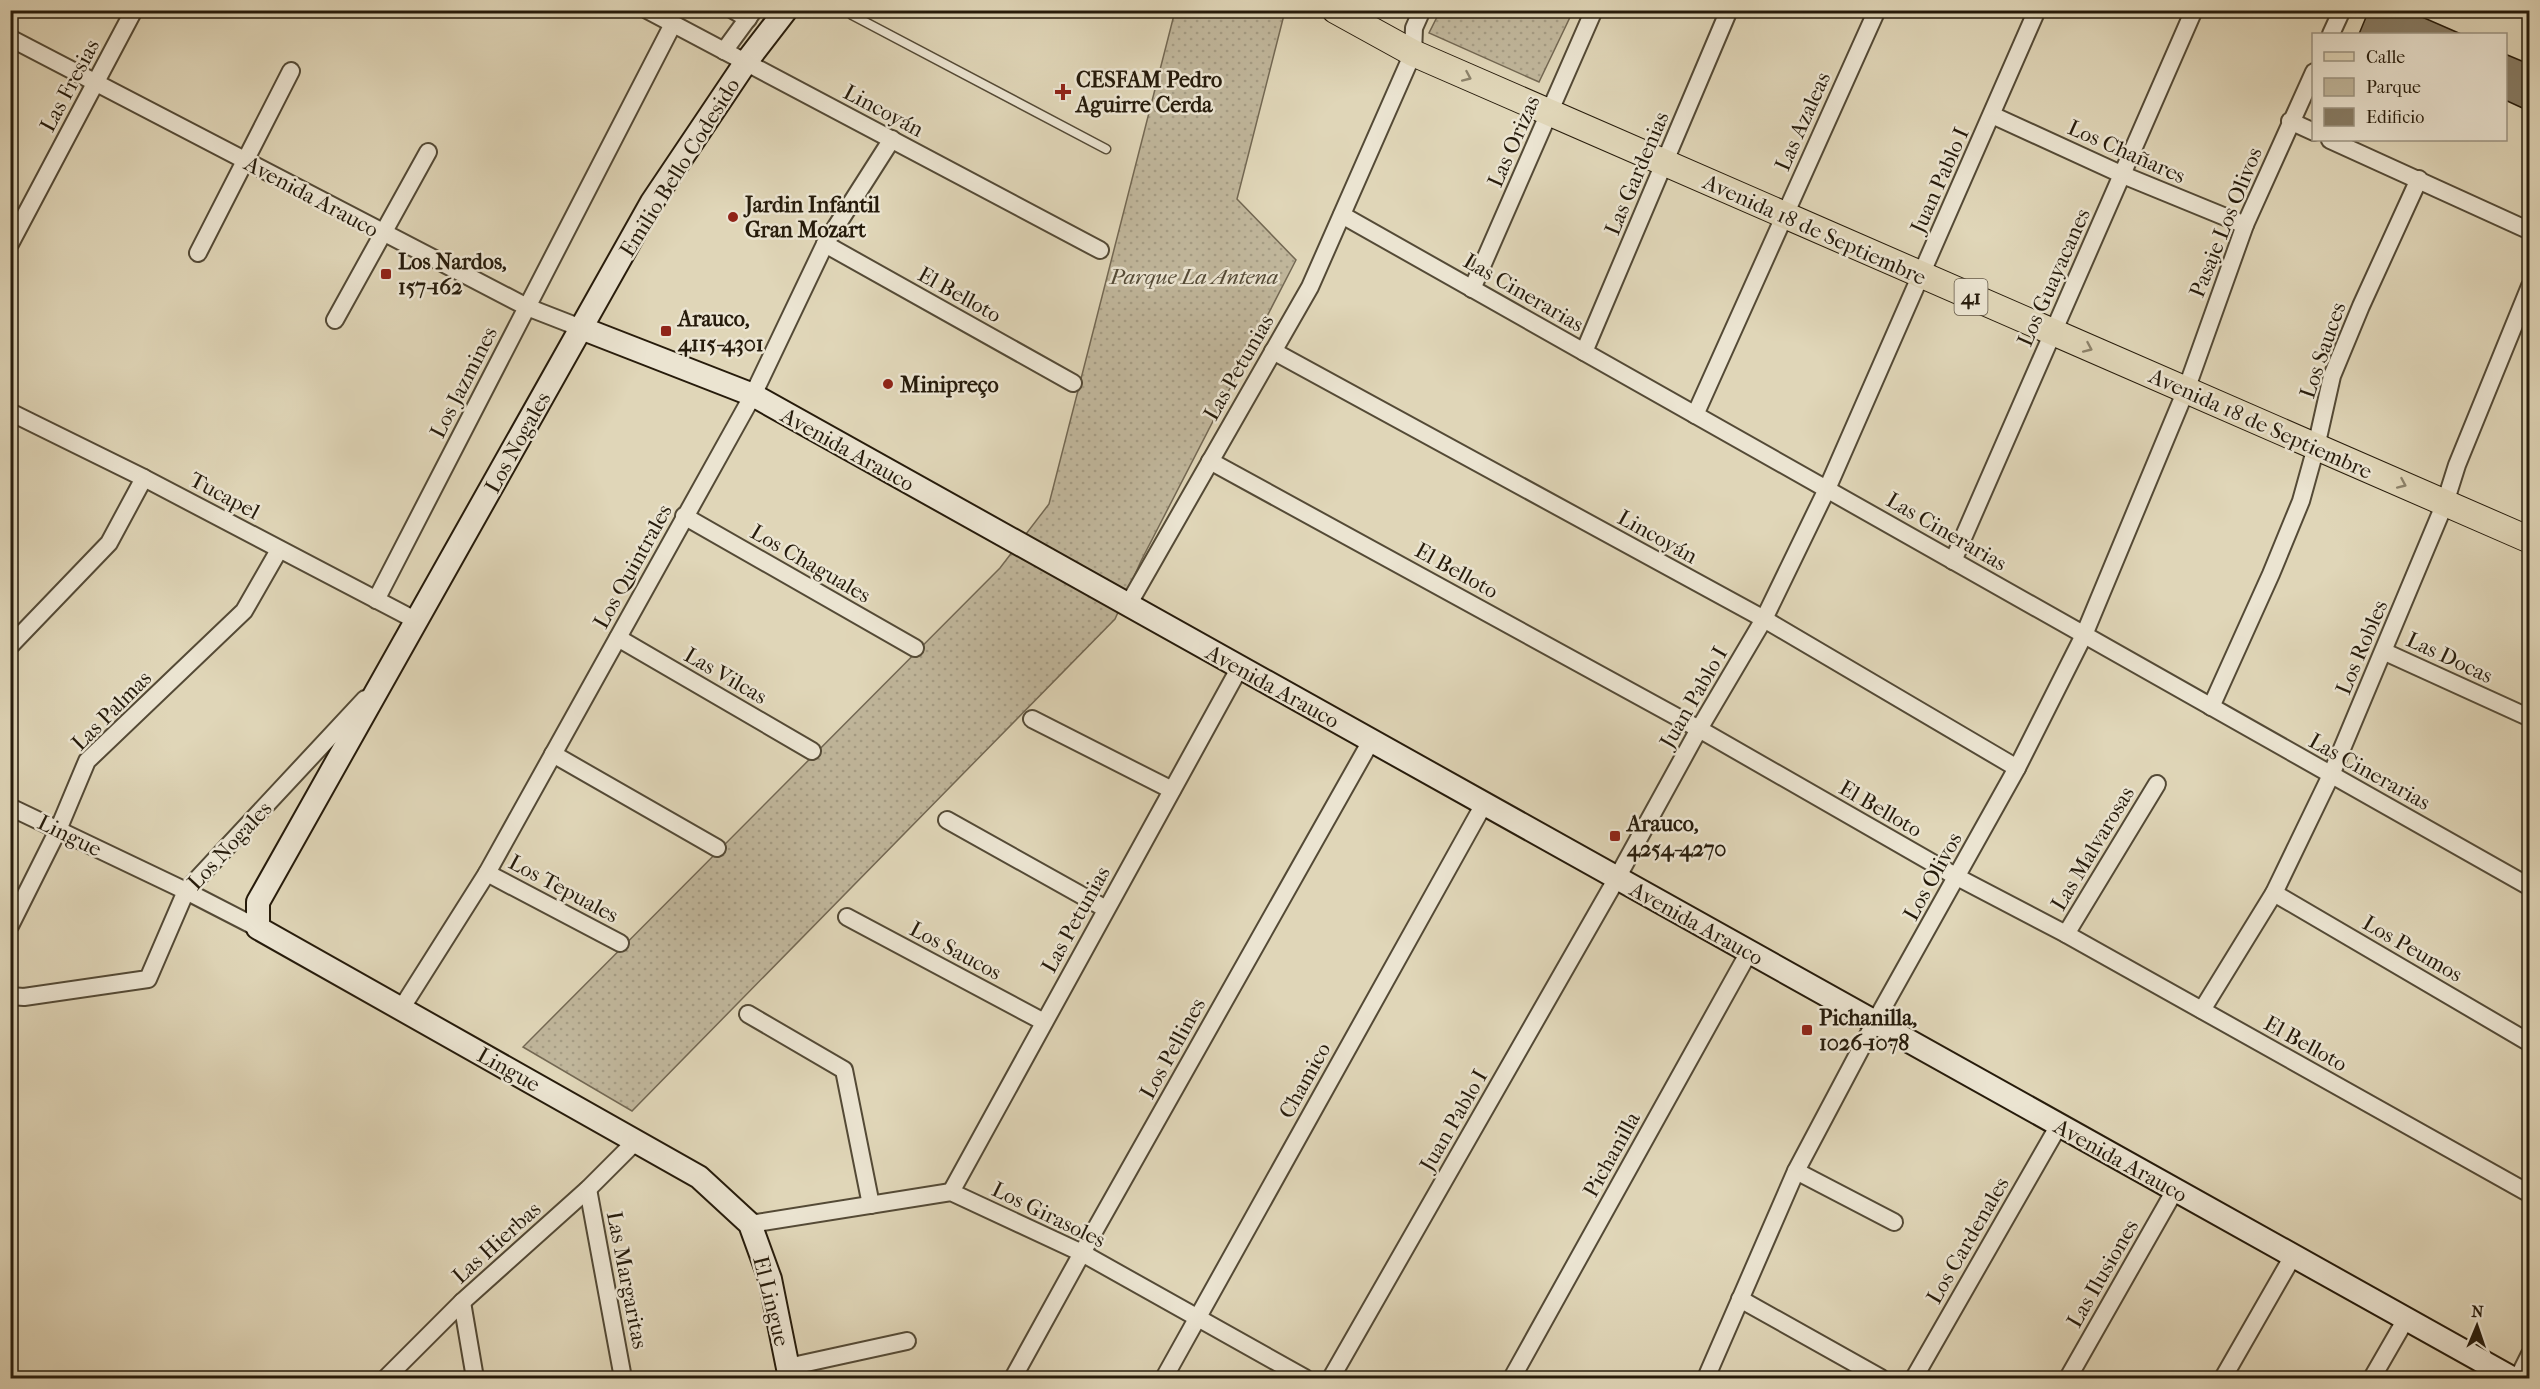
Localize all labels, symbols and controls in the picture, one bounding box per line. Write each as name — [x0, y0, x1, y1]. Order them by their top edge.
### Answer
legend — [2312, 33, 2507, 141]
street label: Las Fresias — [35, 35, 105, 136]
text: Calle — [2366, 47, 2405, 68]
place label: CESFAM Pedro Aguirre Cerda — [1074, 67, 1222, 118]
street label: Las Azaleas — [1770, 68, 1836, 175]
one-way arrow — [1460, 70, 1471, 82]
street label: Emilio Bello Codesido — [614, 73, 745, 262]
text: Parque — [2366, 77, 2421, 98]
street label: Lincoyán — [839, 79, 928, 143]
marker: CESFAM Pedro Aguirre Cerda — [1054, 83, 1072, 101]
street label: Las Orizas — [1482, 92, 1546, 191]
text: Edificio — [2366, 107, 2424, 128]
street label: Las Gardenias — [1599, 108, 1675, 239]
street label: Los Chañares — [2064, 114, 2189, 189]
street label: Juan Pablo I — [1904, 123, 1975, 239]
street label: Pasaje Los Olivos — [2184, 144, 2268, 301]
street label: Avenida Arauco — [239, 150, 383, 243]
street label: Avenida 18 de Septiembre — [1698, 169, 1930, 291]
place label: Jardin Infantil Gran Mozart — [743, 192, 881, 243]
street label: Los Guayacanes — [2012, 204, 2096, 350]
marker: Jardin Infantil Gran Mozart — [726, 210, 740, 224]
street label: Las Cinerarias — [1459, 248, 1588, 338]
place label: Los Nardos, 157-162 — [398, 249, 507, 300]
street label: El Belloto — [913, 261, 1006, 328]
park label: Parque La Antena — [1109, 264, 1278, 290]
marker: Los Nardos, 157-162 — [379, 267, 393, 281]
road number: 41 — [1954, 279, 1988, 315]
street label: Los Sauces — [2294, 299, 2352, 402]
place label: Arauco, 4115-4301 — [676, 306, 764, 357]
street label: Las Petunias — [1198, 310, 1280, 425]
street label: Los Jazmines — [425, 322, 503, 443]
marker: Arauco, 4115-4301 — [659, 324, 673, 338]
one-way arrow — [2082, 340, 2093, 352]
street label: Avenida 18 de Septiembre — [2144, 363, 2376, 485]
place label: Minipreço — [899, 372, 999, 398]
marker: Minipreço — [881, 377, 895, 391]
street label: Los Nogales — [479, 387, 556, 498]
street label: Avenida Arauco — [776, 402, 919, 497]
street label: Tucapel — [185, 467, 264, 525]
one-way arrow — [2395, 477, 2406, 489]
street label: Las Cinerarias — [1882, 487, 2011, 577]
street label: Los Quintrales — [588, 500, 678, 633]
street label: Lincoyán — [1613, 504, 1702, 569]
street label: Los Chaguales — [746, 519, 875, 609]
street label: El Belloto — [1410, 537, 1503, 604]
street label: Los Robles — [2330, 596, 2393, 699]
street label: Las Docas — [2402, 627, 2497, 689]
street label: Avenida Arauco — [1201, 639, 1344, 734]
street label: Las Vilcas — [680, 642, 771, 710]
street label: Juan Pablo I — [1653, 642, 1734, 755]
street label: Las Palmas — [66, 665, 157, 756]
street label: Las Cinerarias — [2304, 728, 2435, 816]
street label: El Belloto — [1834, 775, 1927, 843]
street label: Las Malvarosas — [2046, 782, 2140, 915]
street label: Los Nogales — [182, 796, 277, 895]
street label: Lingue — [33, 809, 106, 863]
place label: Arauco, 4254-4270 — [1625, 811, 1726, 862]
street label: Los Olivos — [1898, 828, 1968, 925]
marker: Arauco, 4254-4270 — [1608, 829, 1622, 843]
street label: Los Tepuales — [504, 849, 623, 929]
street label: Las Petunias — [1036, 862, 1116, 977]
street label: Avenida Arauco — [1625, 876, 1768, 971]
street label: Los Peumos — [2358, 910, 2467, 988]
street label: Los Saucos — [905, 916, 1006, 986]
street label: Los Pellines — [1135, 994, 1211, 1103]
place label: Pichanilla, 1026-1078 — [1819, 1005, 1918, 1056]
street label: El Belloto — [2259, 1010, 2352, 1077]
marker: Pichanilla, 1026-1078 — [1800, 1023, 1814, 1037]
street label: Chamico — [1273, 1038, 1336, 1123]
street label: Lingue — [473, 1042, 545, 1098]
street label: Juan Pablo I — [1413, 1065, 1494, 1178]
street label: Pichanilla — [1578, 1107, 1646, 1202]
street label: Avenida Arauco — [2049, 1113, 2192, 1208]
street label: Los Cardenales — [1921, 1172, 2015, 1309]
street label: Los Girasoles — [988, 1176, 1110, 1254]
street label: Las Hierbas — [447, 1196, 546, 1289]
street label: Las Margaritas — [601, 1209, 653, 1351]
street label: Las Ilusiones — [2061, 1215, 2144, 1332]
street label: El Lingue — [747, 1253, 795, 1349]
north arrow — [2447, 1296, 2507, 1356]
text: N — [2471, 1302, 2485, 1321]

